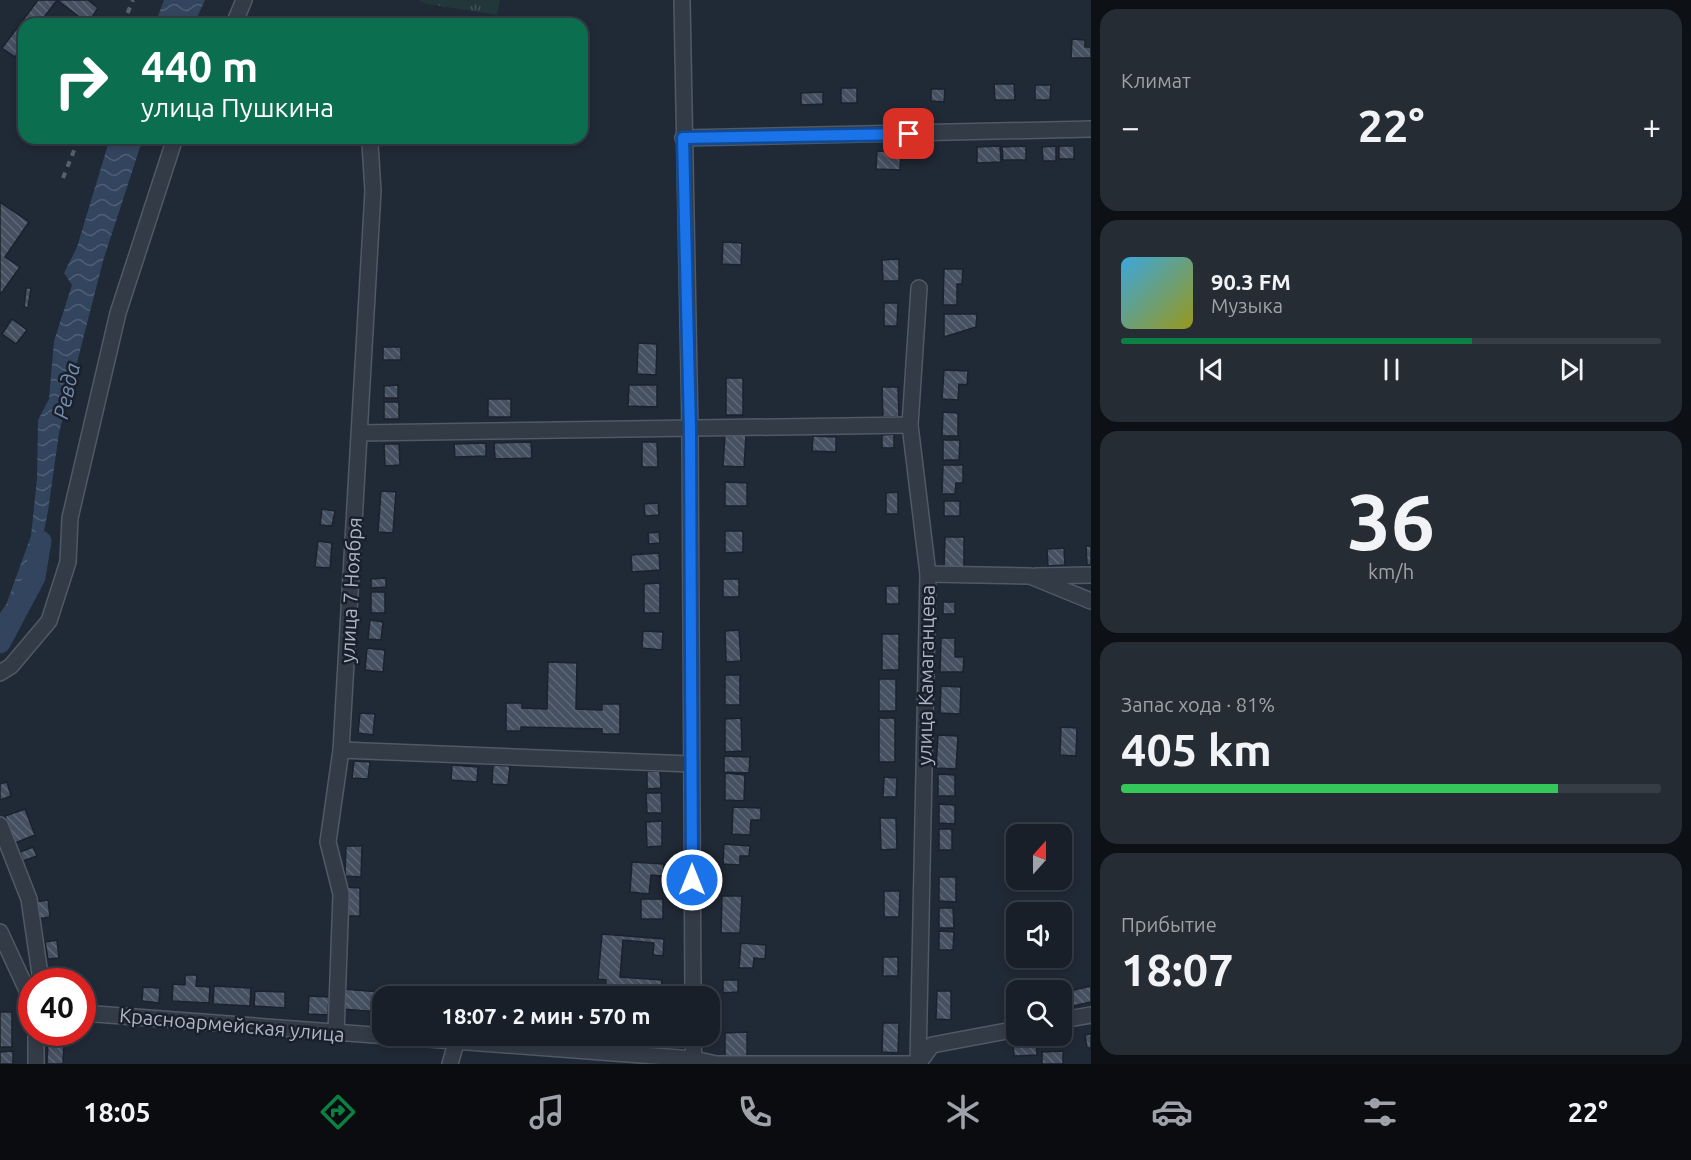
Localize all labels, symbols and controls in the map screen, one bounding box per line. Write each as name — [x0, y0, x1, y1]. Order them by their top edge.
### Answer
icon: right — [42, 42, 120, 120]
text: 440 m — [141, 43, 258, 90]
text: Климат — [1121, 69, 1191, 92]
text: улица Пушкина — [141, 92, 334, 122]
text: 22° — [1358, 100, 1424, 151]
pin — [883, 108, 934, 159]
text: − — [1121, 108, 1140, 145]
text: + — [1642, 108, 1661, 145]
icon: arrive — [892, 117, 925, 150]
text: 90.3 FM — [1211, 269, 1291, 294]
text: Музыка — [1211, 294, 1283, 317]
icon: previous — [1195, 353, 1228, 386]
icon: pause — [1375, 353, 1408, 386]
icon: next — [1555, 353, 1588, 386]
water label: Ревда — [48, 361, 84, 421]
text: 36 — [1347, 477, 1435, 565]
street label: улица 7 Ноября — [335, 517, 366, 663]
text: km/h — [1368, 560, 1414, 583]
street label: улица Камаганцева — [912, 585, 939, 765]
text: Запас хода · 81% — [1121, 693, 1275, 716]
text: 405 km — [1121, 724, 1272, 775]
north arrow — [1006, 824, 1072, 890]
map controls — [1006, 824, 1072, 1046]
position arrow — [660, 848, 724, 912]
button: sound — [1006, 902, 1072, 968]
text: Прибытие — [1121, 913, 1217, 936]
text: 18:07 — [1121, 944, 1234, 995]
speed limit sign: 40 — [18, 968, 96, 1046]
button: search — [1006, 980, 1072, 1046]
street label: Красноармейская улица — [118, 1003, 346, 1046]
text: 18:07 · 2 мин · 570 m — [442, 1003, 650, 1028]
icon: directions — [317, 1091, 359, 1133]
icon: music — [526, 1091, 568, 1133]
icon: phone — [734, 1091, 776, 1133]
icon: climate — [942, 1091, 984, 1133]
icon: car — [1151, 1091, 1193, 1133]
icon: filters — [1359, 1091, 1401, 1133]
text: 18:05 — [83, 1097, 151, 1127]
text: 22° — [1568, 1097, 1608, 1127]

